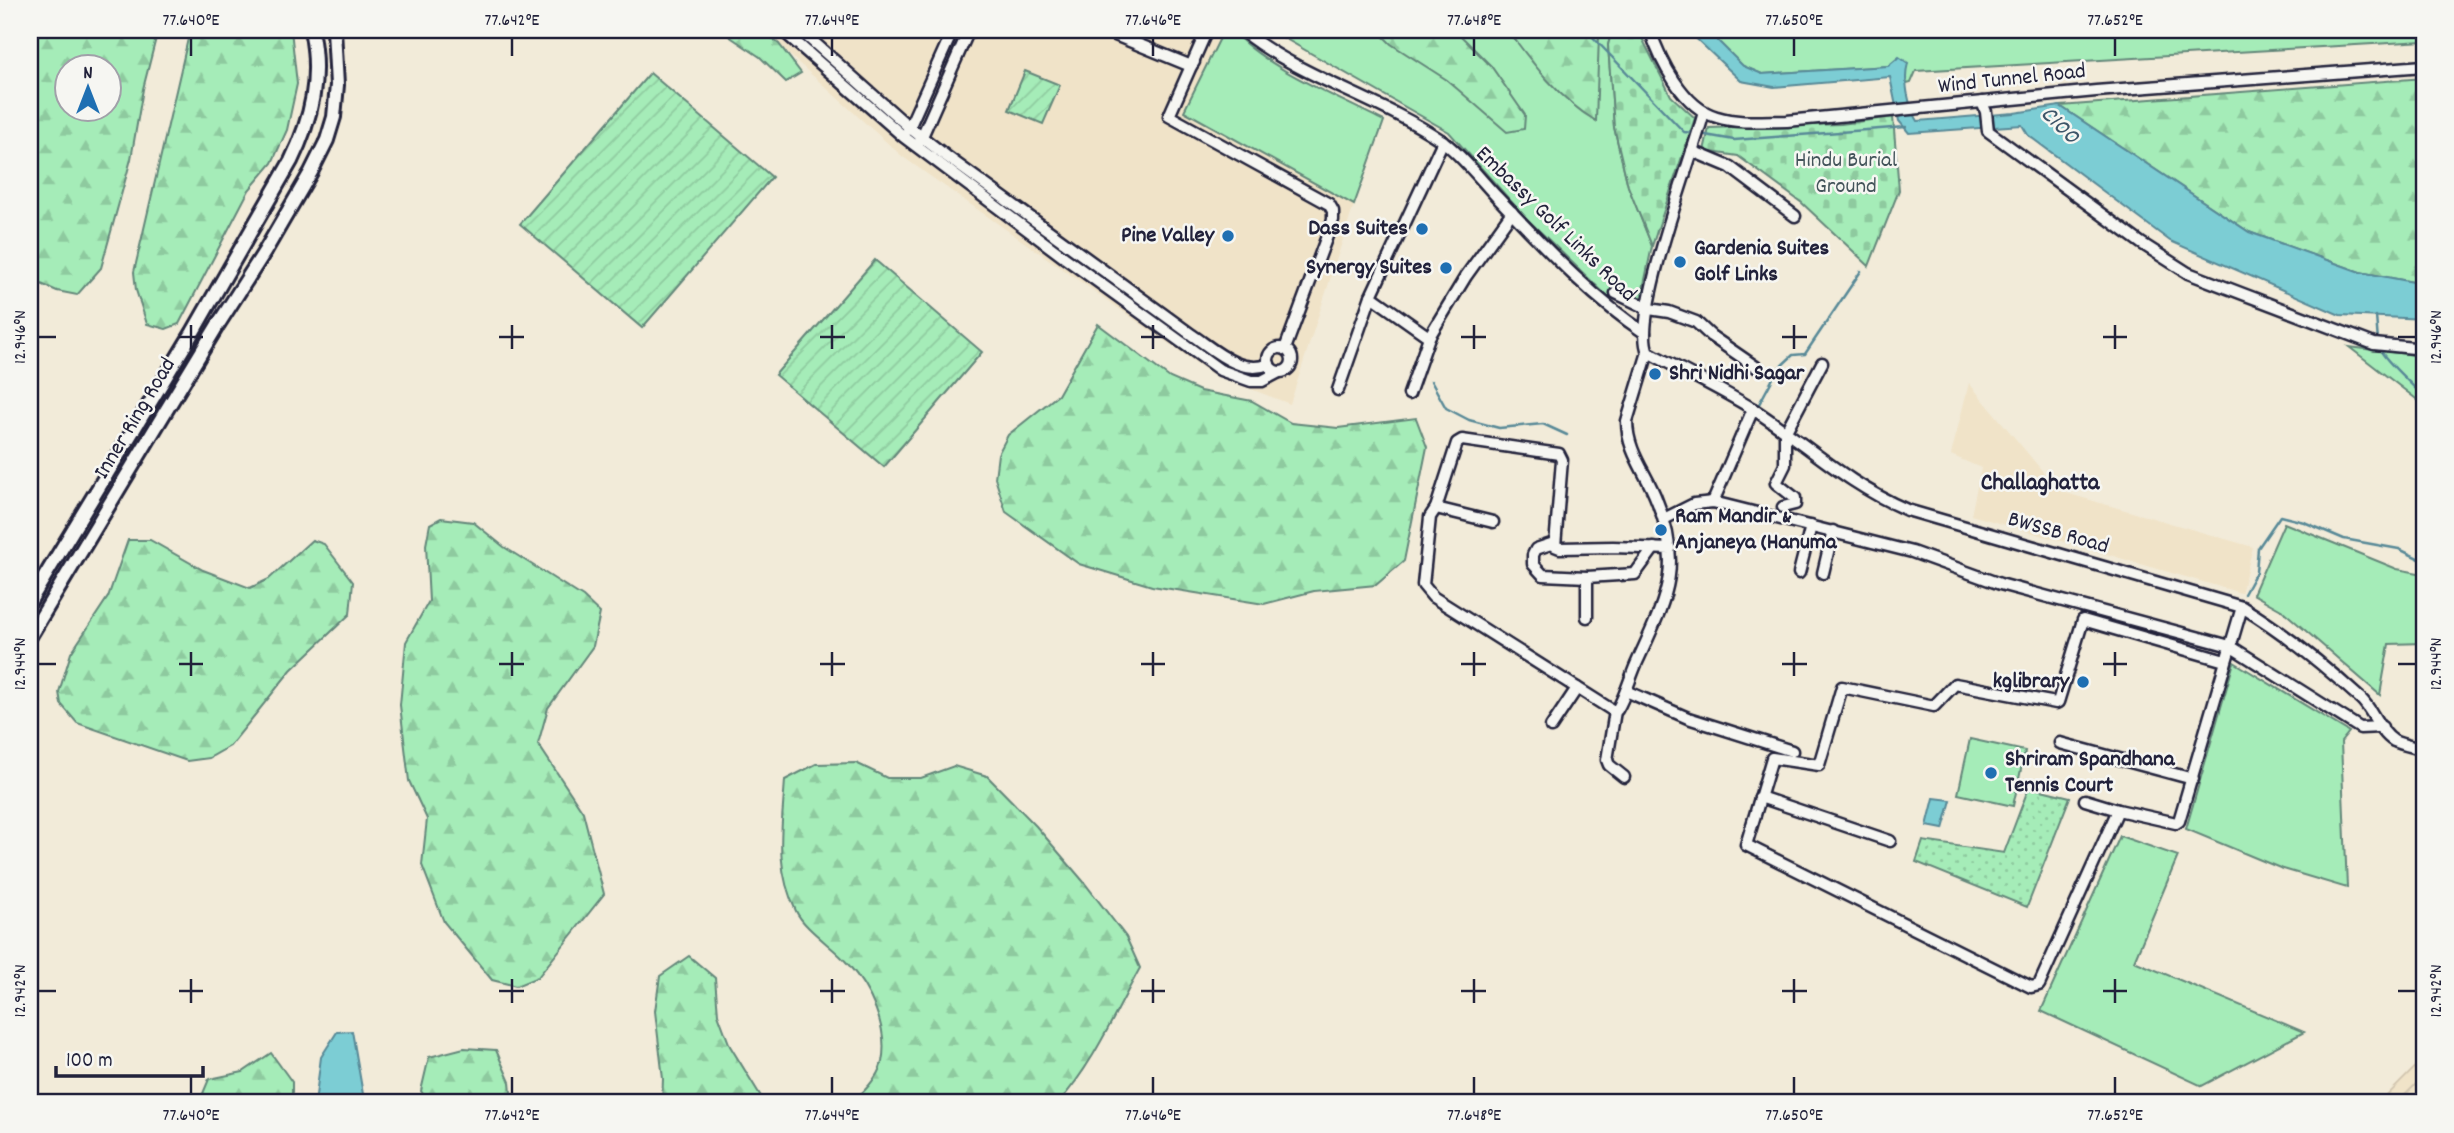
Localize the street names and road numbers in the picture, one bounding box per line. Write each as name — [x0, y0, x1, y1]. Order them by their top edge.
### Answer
street label: Wind Tunnel Road — [1937, 56, 2087, 104]
street label: Embassy Golf Links Road — [1467, 139, 1643, 311]
street label: Inner Ring Road — [87, 352, 185, 486]
street label: BWSSB Road — [2004, 504, 2112, 564]

